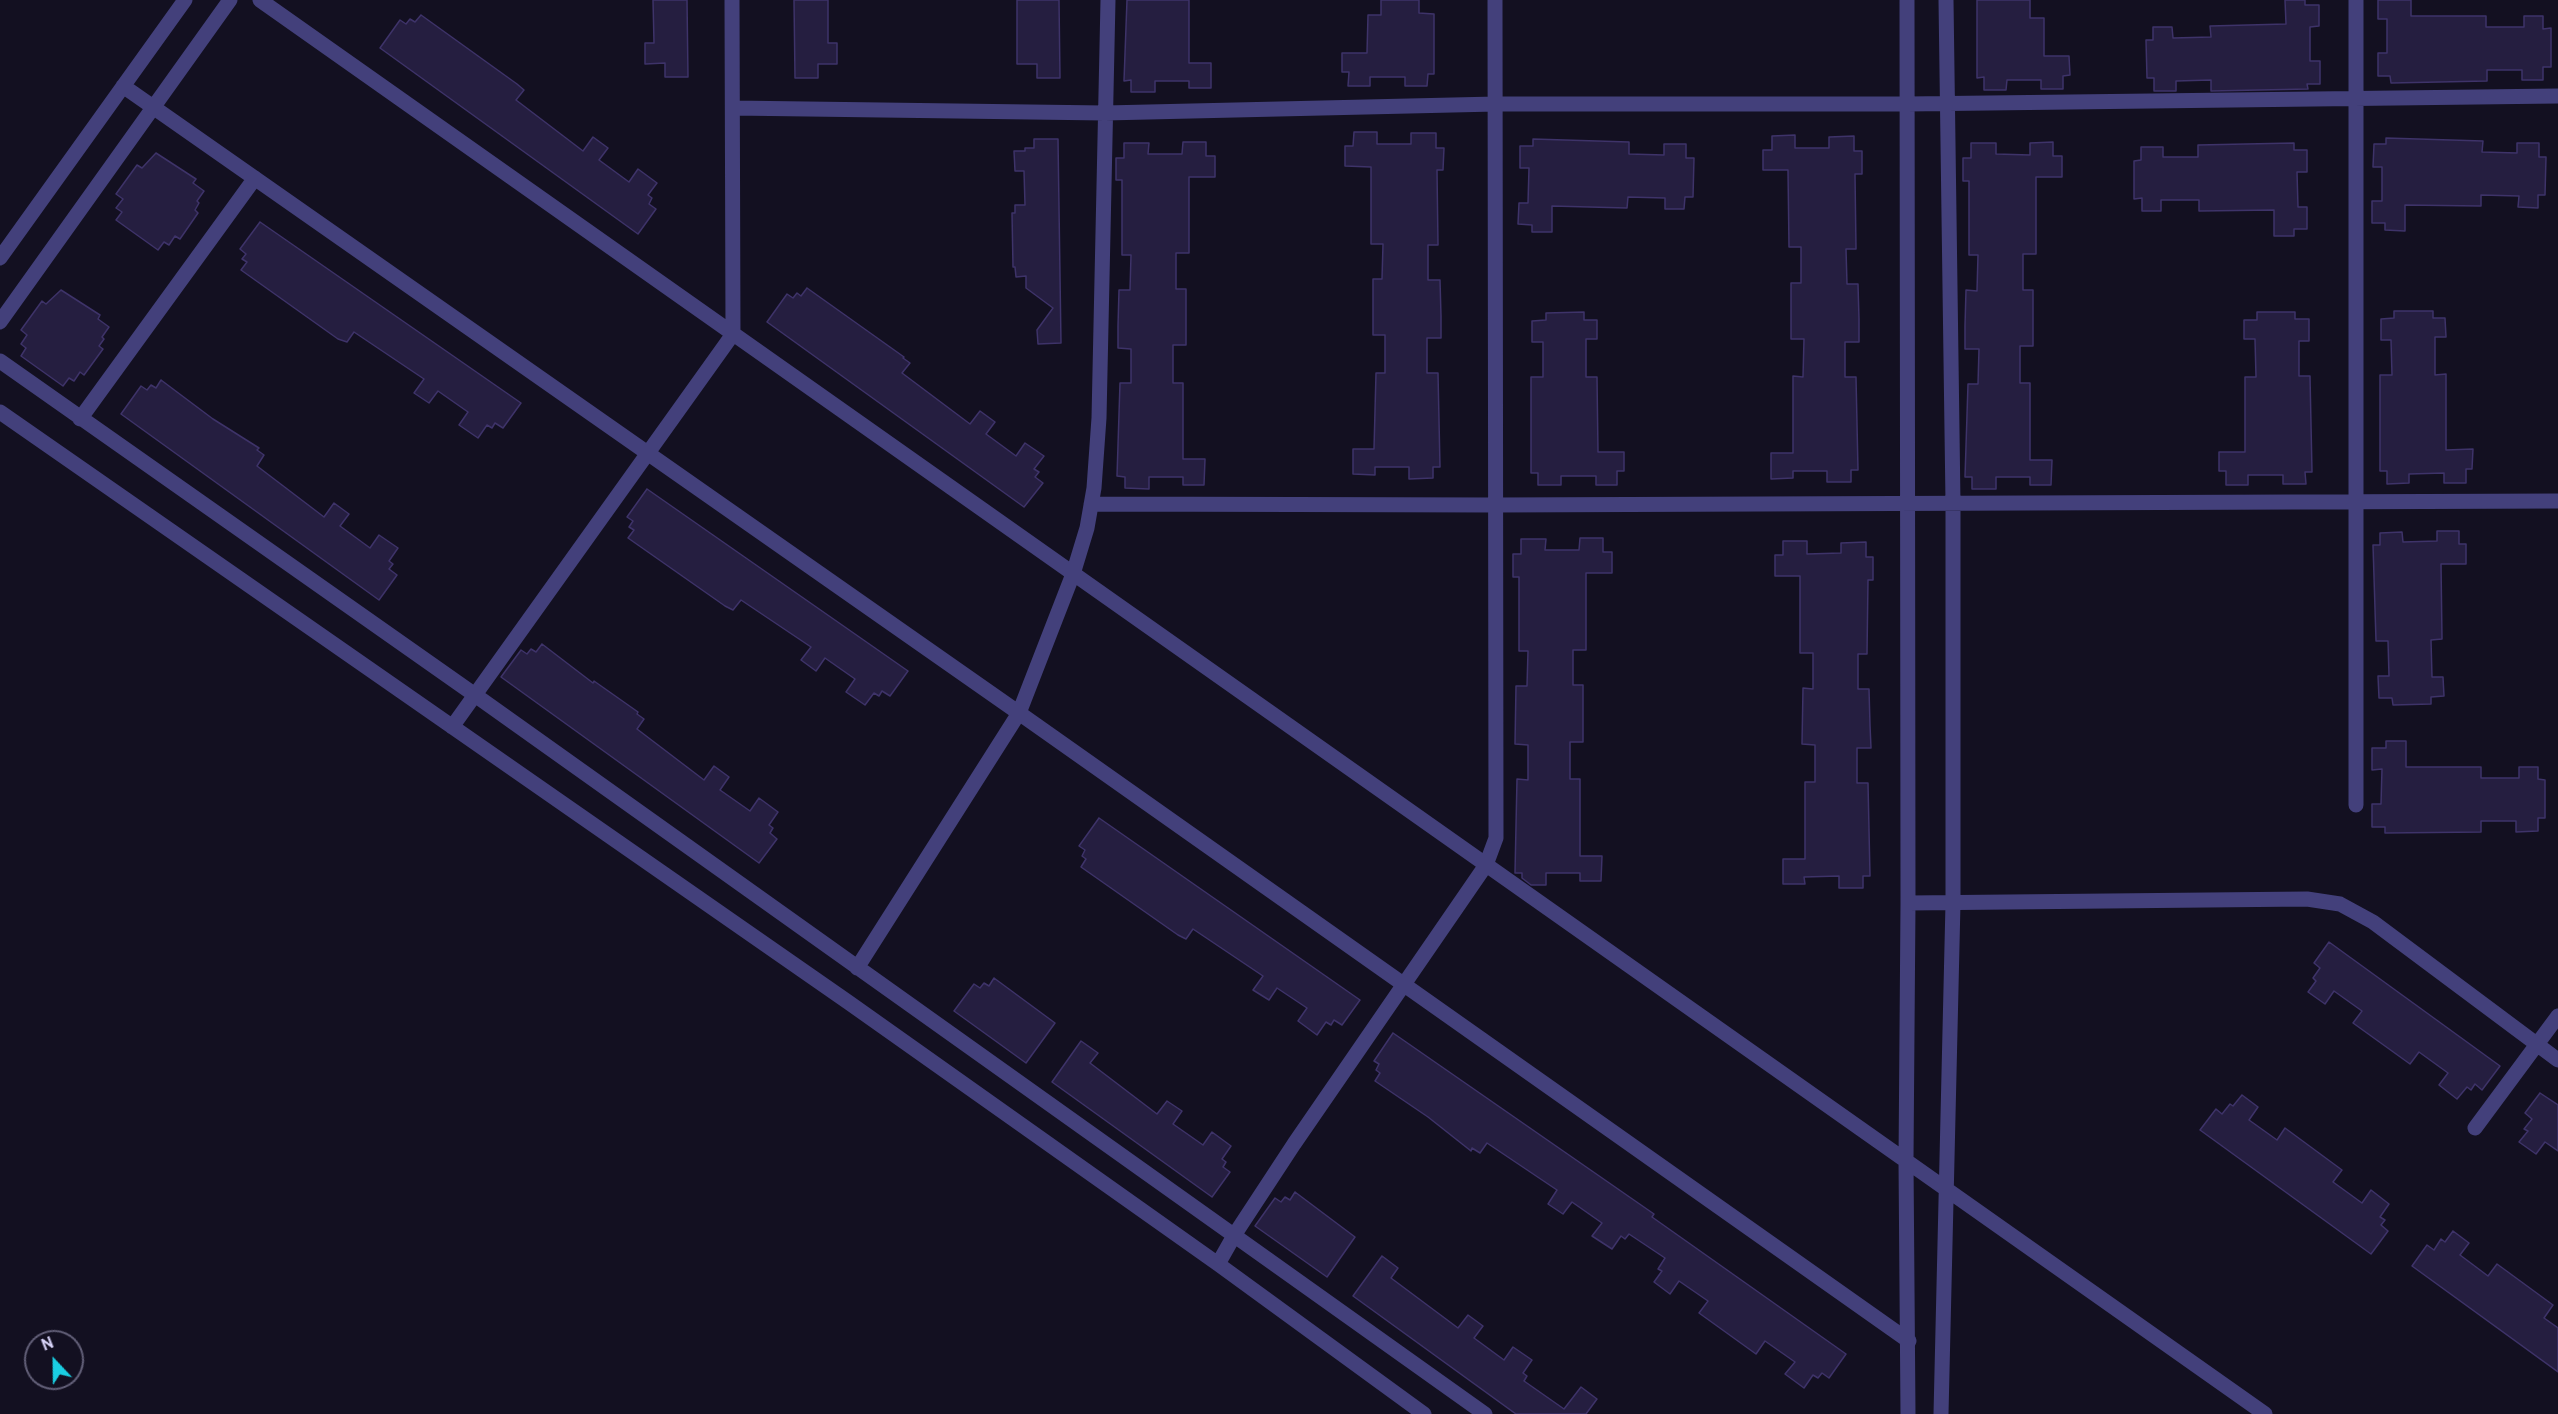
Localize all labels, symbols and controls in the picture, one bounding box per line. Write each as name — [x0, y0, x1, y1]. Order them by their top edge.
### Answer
north arrow — [24, 1330, 84, 1390]
text: N — [39, 1334, 57, 1357]

